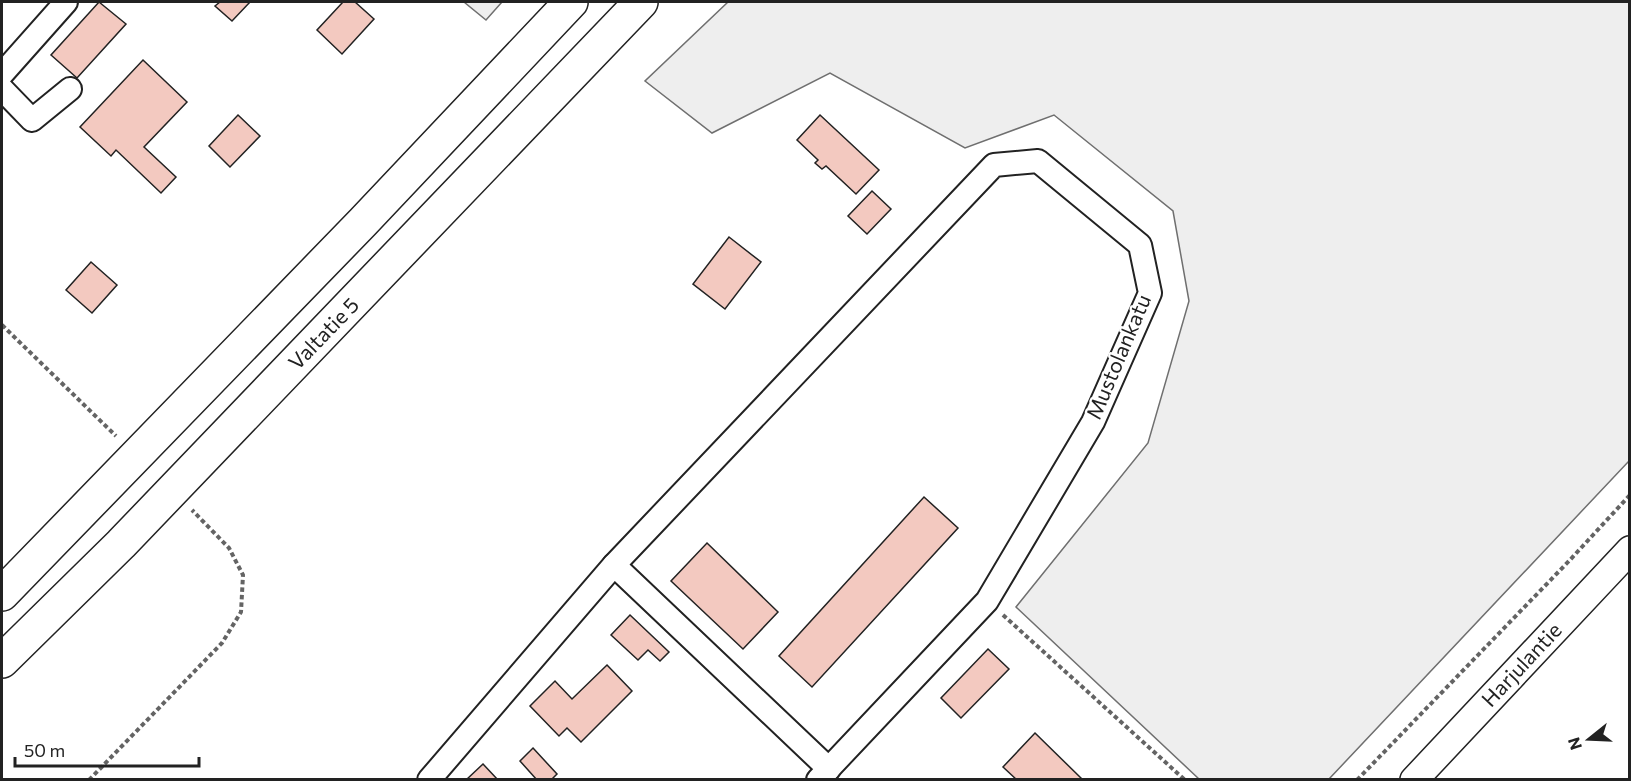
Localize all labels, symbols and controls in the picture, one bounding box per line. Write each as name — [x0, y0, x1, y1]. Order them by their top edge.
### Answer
street label: Mustolankatu — [1080, 290, 1155, 423]
street label: Valtatie 5 — [283, 292, 363, 374]
street label: Harjulantie — [1476, 617, 1566, 711]
north arrow — [1559, 709, 1619, 769]
scale bar — [15, 730, 200, 768]
text: N — [1563, 735, 1585, 752]
text: 50 m — [24, 739, 65, 761]

